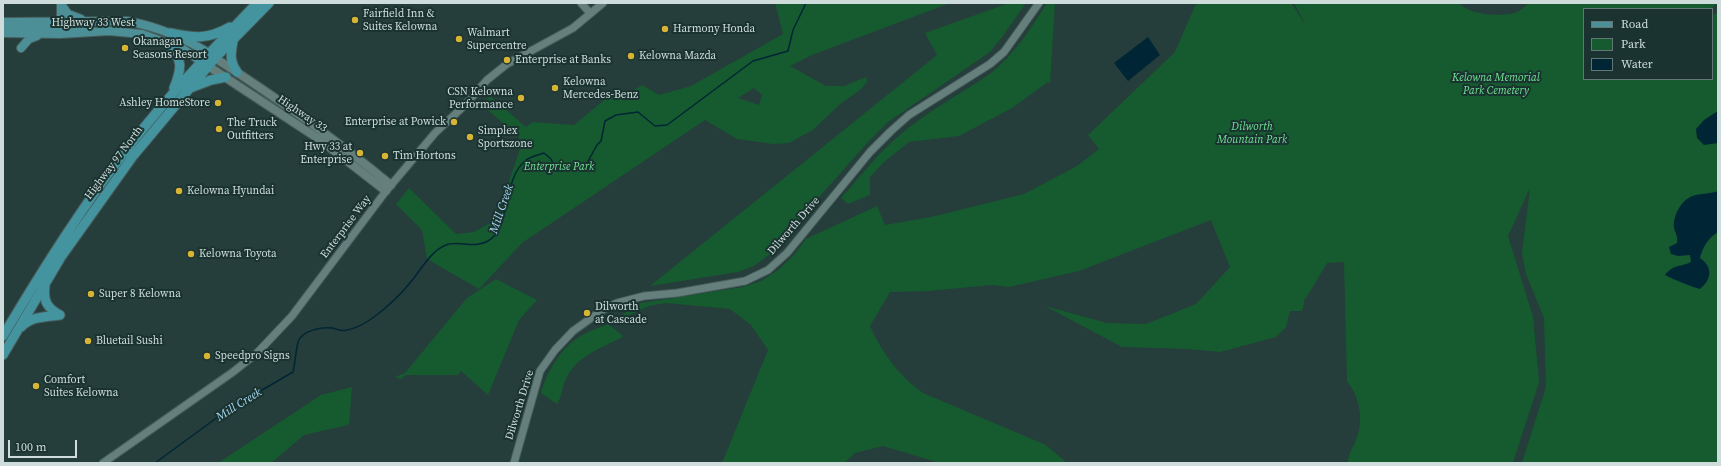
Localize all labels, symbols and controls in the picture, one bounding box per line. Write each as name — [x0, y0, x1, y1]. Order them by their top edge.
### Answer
place label: Fairfield Inn & Suites Kelowna — [363, 7, 437, 33]
legend — [1583, 8, 1713, 80]
marker: Fairfield Inn & Suites Kelowna — [350, 15, 360, 25]
street label: Highway 33 West — [51, 16, 135, 30]
text: Road — [1621, 16, 1648, 32]
place label: Harmony Honda — [673, 22, 755, 36]
marker: Harmony Honda — [660, 24, 670, 34]
place label: Walmart Supercentre — [467, 26, 527, 52]
marker: Walmart Supercentre — [454, 34, 464, 44]
place label: Okanagan Seasons Resort — [133, 35, 206, 61]
text: Park — [1621, 36, 1646, 52]
marker: Okanagan Seasons Resort — [120, 43, 130, 53]
place label: Kelowna Mazda — [639, 49, 716, 63]
marker: Kelowna Mazda — [626, 51, 636, 61]
place label: Enterprise at Banks — [515, 53, 611, 67]
marker: Enterprise at Banks — [502, 55, 512, 65]
text: Water — [1621, 56, 1653, 72]
park label: Kelowna Memorial Park Cemetery — [1452, 71, 1540, 97]
place label: Kelowna Mercedes-Benz — [563, 75, 638, 101]
marker: Kelowna Mercedes-Benz — [550, 83, 560, 93]
place label: CSN Kelowna Performance — [447, 85, 513, 111]
street label: Highway 33 — [275, 93, 329, 135]
marker: CSN Kelowna Performance — [516, 93, 526, 103]
place label: Ashley HomeStore — [119, 96, 210, 110]
marker: Ashley HomeStore — [213, 98, 223, 108]
place label: Enterprise at Powick — [345, 115, 446, 129]
place label: The Truck Outfitters — [227, 116, 277, 142]
marker: Enterprise at Powick — [449, 117, 459, 127]
park label: Dilworth Mountain Park — [1217, 120, 1287, 146]
street label: Highway 97 North — [82, 124, 146, 202]
marker: The Truck Outfitters — [214, 124, 224, 134]
place label: Simplex Sportszone — [478, 124, 533, 150]
marker: Simplex Sportszone — [465, 132, 475, 142]
place label: Hwy 33 at Enterprise — [300, 140, 352, 166]
marker: Hwy 33 at Enterprise — [355, 148, 365, 158]
place label: Tim Hortons — [393, 149, 456, 163]
marker: Tim Hortons — [380, 151, 390, 161]
park label: Enterprise Park — [524, 160, 594, 174]
water label: Mill Creek — [487, 182, 517, 236]
place label: Kelowna Hyundai — [187, 184, 274, 198]
marker: Kelowna Hyundai — [174, 186, 184, 196]
street label: Enterprise Way — [318, 193, 374, 261]
street label: Dilworth Drive — [765, 194, 823, 258]
place label: Kelowna Toyota — [199, 247, 276, 261]
marker: Kelowna Toyota — [186, 249, 196, 259]
place label: Super 8 Kelowna — [99, 287, 181, 301]
marker: Super 8 Kelowna — [86, 289, 96, 299]
place label: Dilworth at Cascade — [595, 300, 647, 326]
marker: Dilworth at Cascade — [582, 308, 592, 318]
place label: Bluetail Sushi — [96, 334, 163, 348]
marker: Bluetail Sushi — [83, 336, 93, 346]
place label: Speedpro Signs — [215, 349, 290, 363]
marker: Speedpro Signs — [202, 351, 212, 361]
street label: Dilworth Drive — [503, 368, 537, 442]
place label: Comfort Suites Kelowna — [44, 373, 118, 399]
marker: Comfort Suites Kelowna — [31, 381, 41, 391]
water label: Mill Creek — [214, 385, 264, 425]
scale bar — [10, 432, 79, 458]
text: 100 m — [15, 439, 47, 455]

